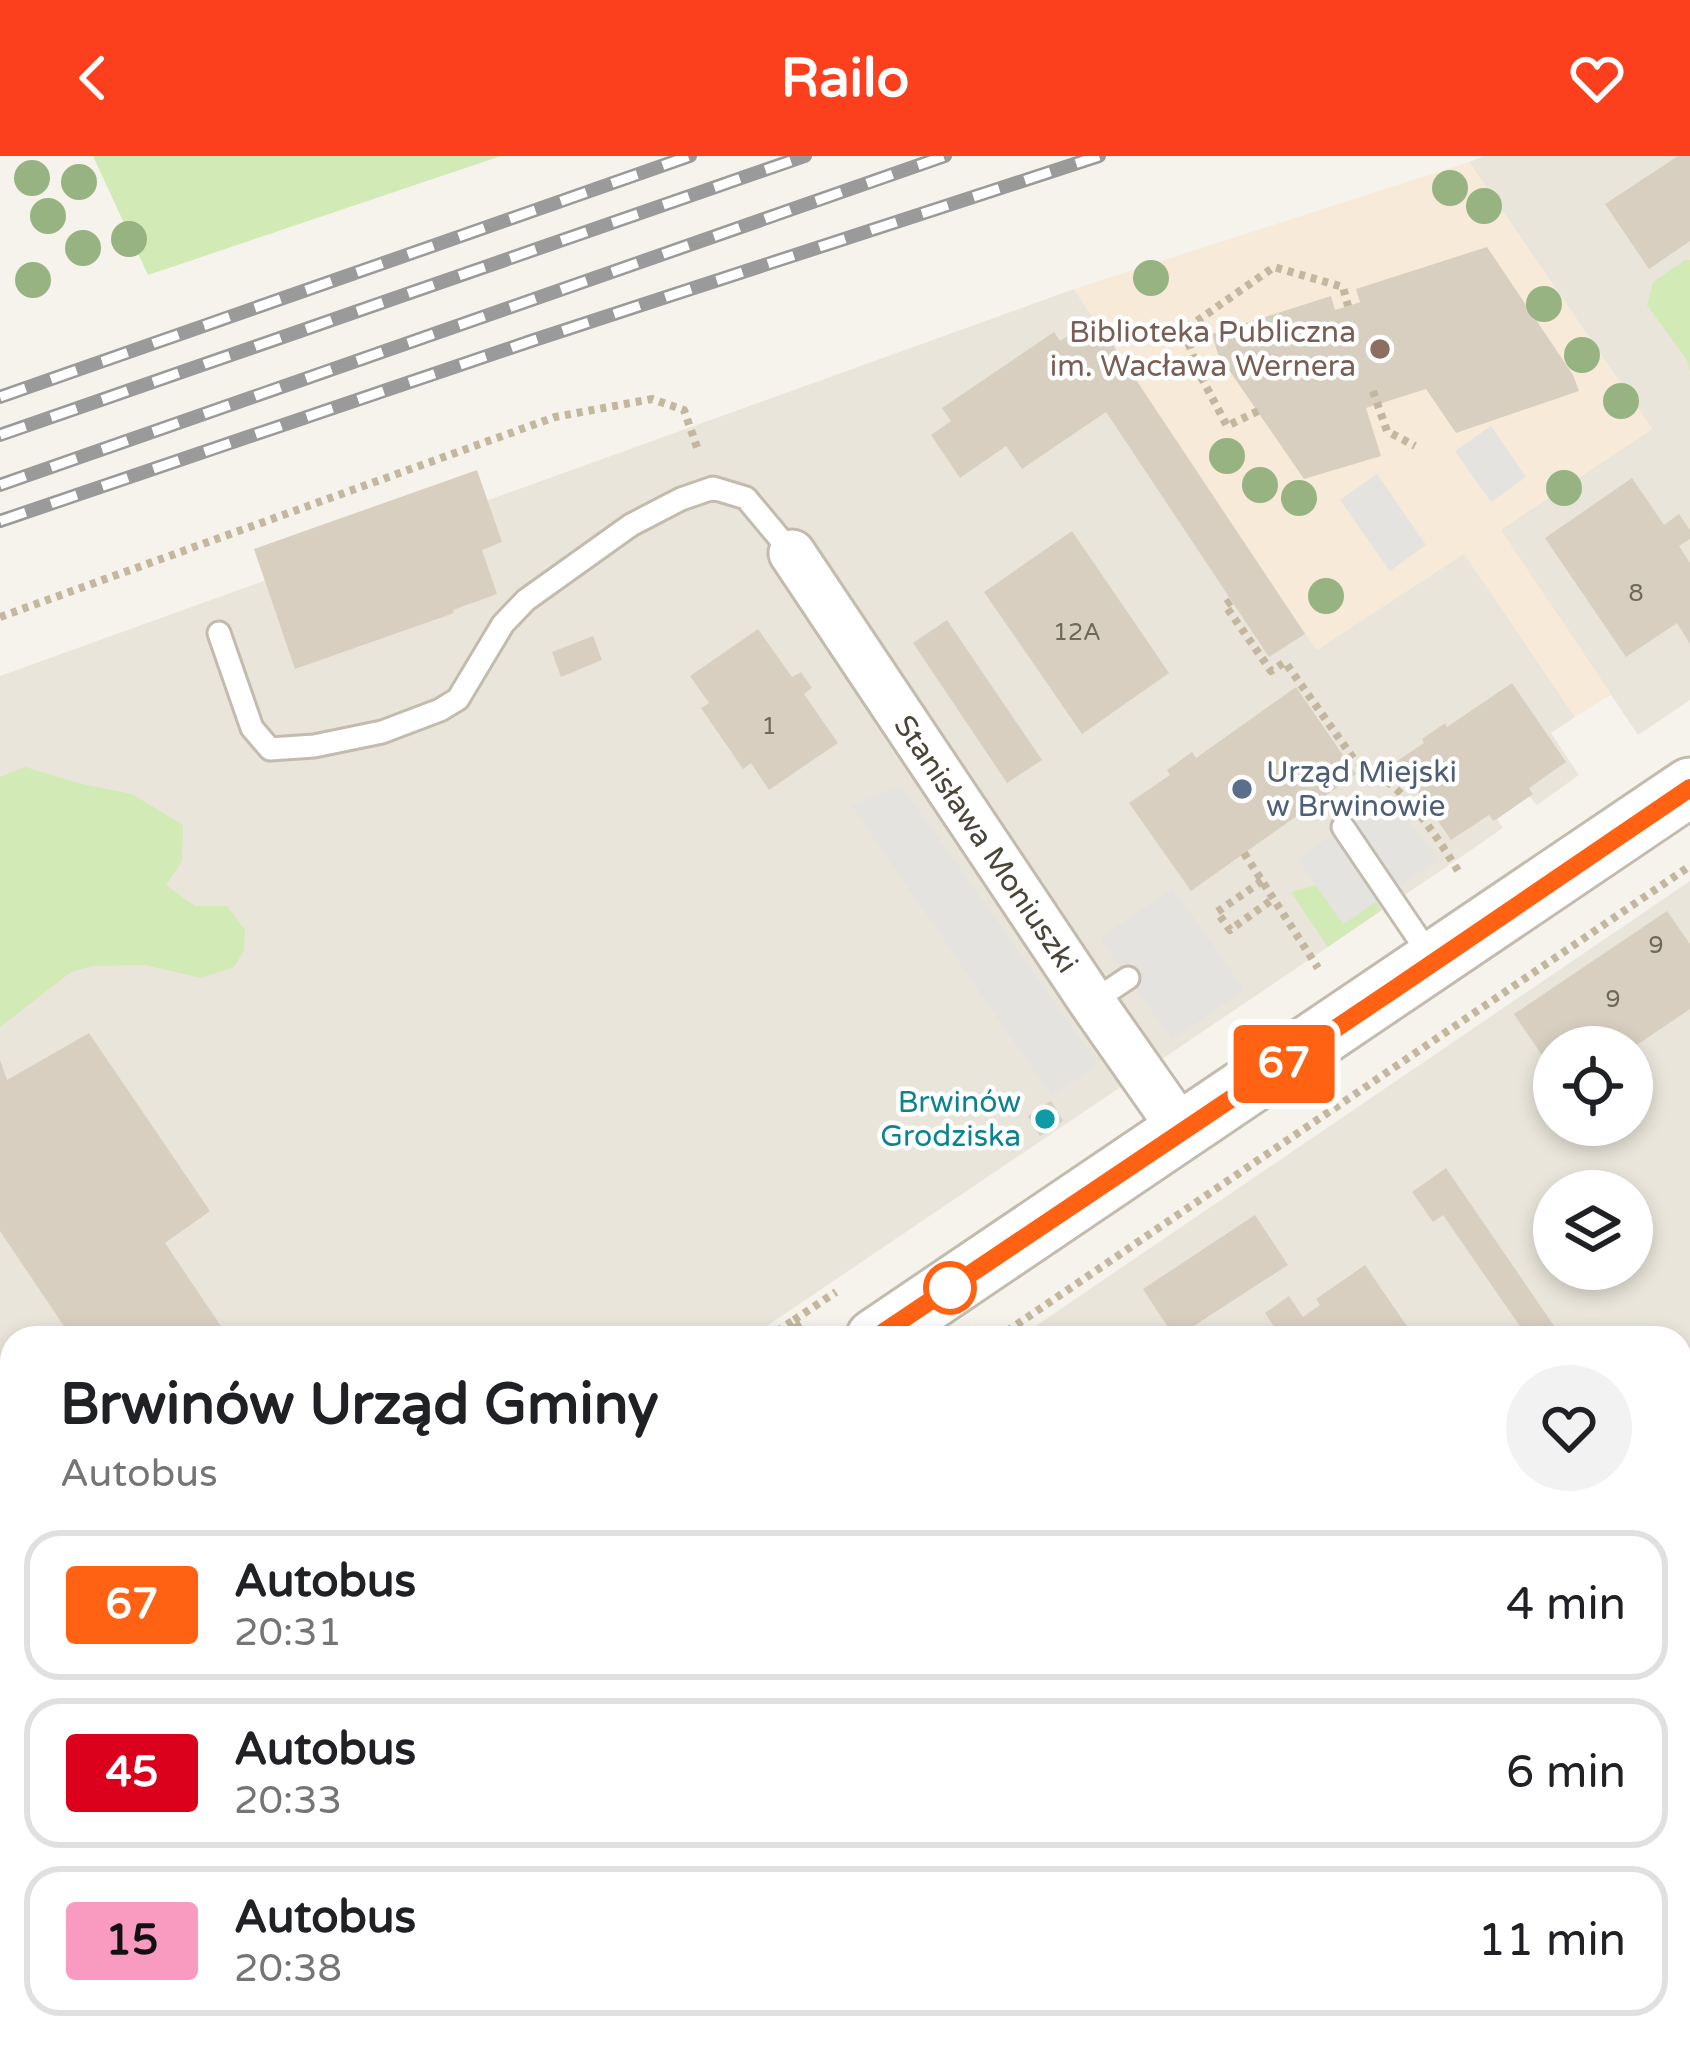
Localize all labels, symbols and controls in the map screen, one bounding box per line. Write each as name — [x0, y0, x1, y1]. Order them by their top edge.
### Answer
icon: back — [60, 45, 126, 111]
icon: heart — [1564, 45, 1630, 111]
text: Railo — [781, 46, 909, 111]
place label: Biblioteka Publiczna im. Wacława Wernera — [1050, 314, 1356, 385]
marker: Biblioteka Publiczna im. Wacława Wernera — [1367, 336, 1393, 362]
house number: 8 — [1628, 579, 1644, 608]
house number: 12A — [1053, 618, 1101, 647]
street label: Stanisława Moniuszki — [886, 708, 1086, 980]
house number: 1 — [761, 712, 777, 741]
place label: Urząd Miejski w Brwinowie — [1266, 754, 1457, 825]
marker: Urząd Miejski w Brwinowie — [1229, 776, 1255, 802]
house number: 9 — [1648, 931, 1664, 960]
house number: 9 — [1605, 985, 1621, 1014]
line badge: 67 — [1230, 1025, 1338, 1103]
map controls — [1533, 1026, 1653, 1290]
button: locate — [1533, 1026, 1653, 1146]
text: 67 — [1258, 1038, 1310, 1089]
place label: Brwinów Grodziska — [880, 1084, 1021, 1155]
marker: Brwinów Grodziska — [1032, 1106, 1058, 1132]
button: layers — [1533, 1170, 1653, 1290]
unlabelled marker — [925, 1263, 975, 1313]
button: heart — [1506, 1365, 1632, 1491]
text: Brwinów Urząd Gminy — [60, 1371, 658, 1439]
text: Autobus — [60, 1450, 218, 1497]
text: Autobus — [234, 1555, 416, 1609]
text: 4 min — [1506, 1578, 1626, 1632]
text: 67 — [106, 1579, 158, 1630]
text: 20:31 — [234, 1609, 342, 1656]
text: Autobus — [234, 1723, 416, 1777]
text: 6 min — [1506, 1746, 1626, 1800]
text: 45 — [106, 1747, 158, 1798]
text: 20:33 — [234, 1777, 342, 1824]
text: Autobus — [234, 1891, 416, 1945]
text: 11 min — [1478, 1914, 1626, 1968]
text: 15 — [106, 1915, 158, 1966]
text: 20:38 — [234, 1945, 342, 1992]

